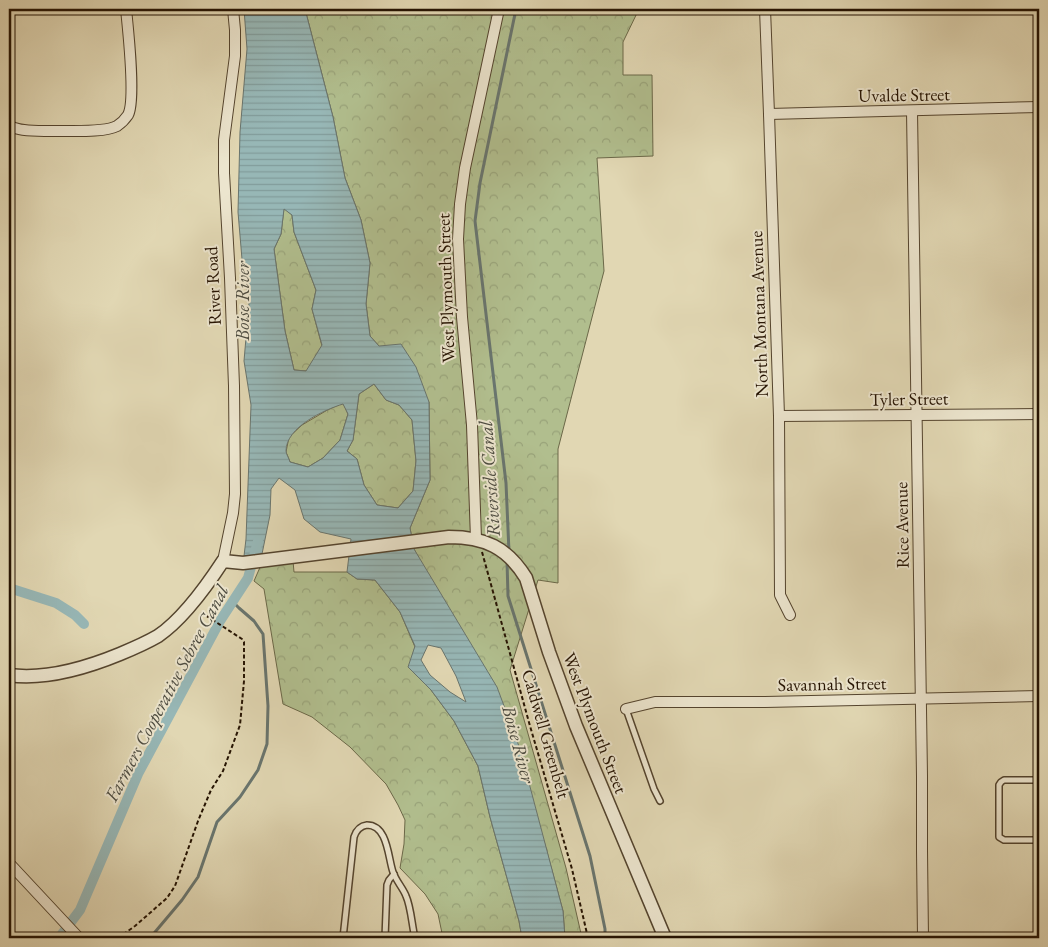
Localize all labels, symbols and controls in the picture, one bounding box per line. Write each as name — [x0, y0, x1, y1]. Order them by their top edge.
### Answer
street label: Uvalde Street — [858, 82, 950, 107]
street label: West Plymouth Street — [431, 213, 460, 363]
street label: North Montana Avenue — [744, 230, 773, 398]
street label: River Road — [199, 245, 226, 326]
water label: Boise River — [230, 261, 255, 342]
street label: Tyler Street — [869, 386, 949, 411]
water label: Riverside Canal — [473, 420, 506, 538]
street label: Rice Avenue — [889, 482, 914, 568]
water label: Farmers Cooperative Sebree Canal — [98, 580, 235, 807]
street label: West Plymouth Street — [558, 649, 633, 797]
street label: Caldwell Greenbelt — [517, 667, 576, 801]
street label: Savannah Street — [778, 671, 887, 696]
water label: Boise River — [496, 702, 541, 786]

